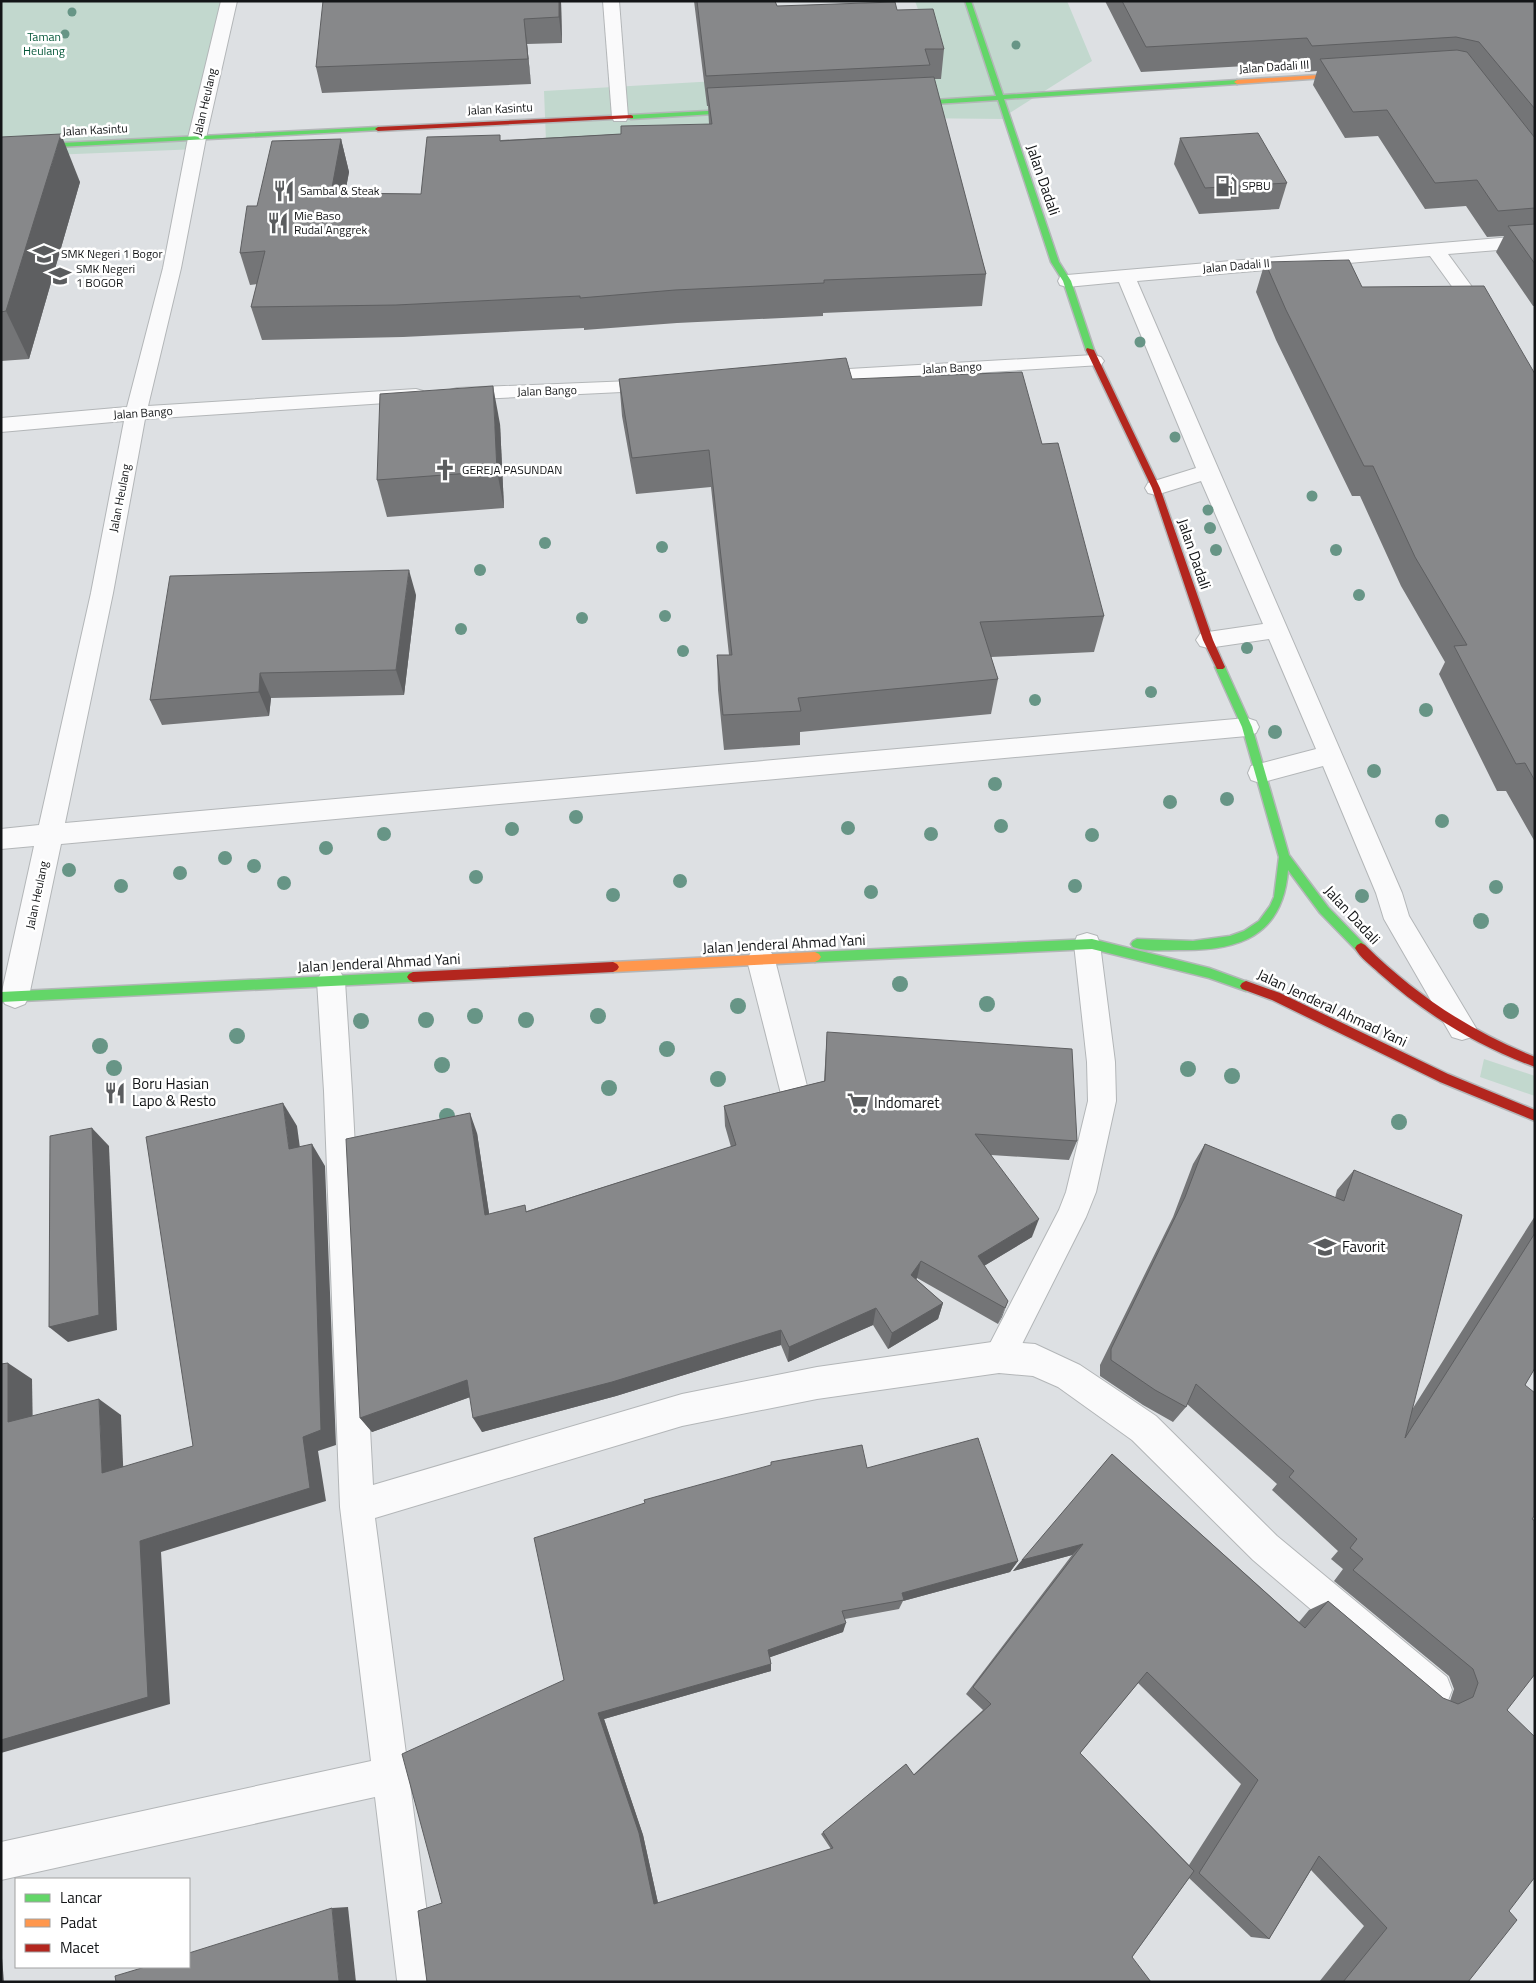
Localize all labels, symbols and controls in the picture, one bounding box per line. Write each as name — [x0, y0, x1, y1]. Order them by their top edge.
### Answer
park label: Taman Heulang — [23, 27, 65, 60]
street label: Jalan Dadali III — [1238, 55, 1310, 78]
street label: Jalan Heulang — [187, 66, 222, 138]
street label: Jalan Kasintu — [467, 97, 533, 120]
street label: Jalan Kasintu — [62, 118, 128, 141]
street label: Jalan Dadali — [1021, 141, 1066, 218]
fuel station icon: SPBU — [1213, 173, 1239, 199]
place label: SPBU — [1242, 176, 1271, 195]
restaurant icon: Sambal & Steak — [271, 178, 297, 204]
place label: Sambal & Steak — [300, 181, 380, 200]
place label: Mie Baso Rudal Anggrek — [294, 206, 368, 239]
restaurant icon: Mie Baso Rudal Anggrek — [265, 210, 291, 236]
school or university icon: SMK Negeri 1 Bogor — [31, 241, 57, 267]
place label: SMK Negeri 1 Bogor — [61, 244, 163, 263]
street label: Jalan Dadali II — [1202, 253, 1270, 278]
place label: SMK Negeri 1 BOGOR — [76, 259, 135, 292]
school or university icon: SMK Negeri 1 BOGOR — [47, 263, 73, 289]
street label: Jalan Bango — [922, 356, 982, 379]
street label: Jalan Bango — [517, 380, 577, 401]
street label: Jalan Bango — [113, 401, 173, 424]
church icon: GEREJA PASUNDAN — [432, 457, 458, 483]
place label: GEREJA PASUNDAN — [462, 460, 562, 479]
street label: Jalan Heulang — [104, 462, 135, 534]
street label: Jalan Dadali — [1172, 515, 1217, 592]
street label: Jalan Heulang — [20, 859, 53, 931]
street label: Jalan Dadali — [1319, 880, 1386, 949]
street label: Jalan Jenderal Ahmad Yani — [702, 928, 866, 959]
street label: Jalan Jenderal Ahmad Yani — [297, 947, 461, 978]
street label: Jalan Jenderal Ahmad Yani — [1253, 963, 1411, 1052]
place label: Boru Hasian Lapo & Resto — [132, 1072, 216, 1112]
restaurant icon: Boru Hasian Lapo & Resto — [102, 1080, 128, 1106]
supermarket icon: Indomaret — [845, 1090, 871, 1116]
place label: Indomaret — [874, 1091, 940, 1114]
school or university icon: Favorit — [1312, 1234, 1338, 1260]
place label: Favorit — [1342, 1235, 1386, 1258]
legend — [15, 1878, 190, 1968]
text: Lancar — [60, 1886, 102, 1909]
text: Padat — [60, 1911, 98, 1934]
text: Macet — [60, 1936, 100, 1959]

